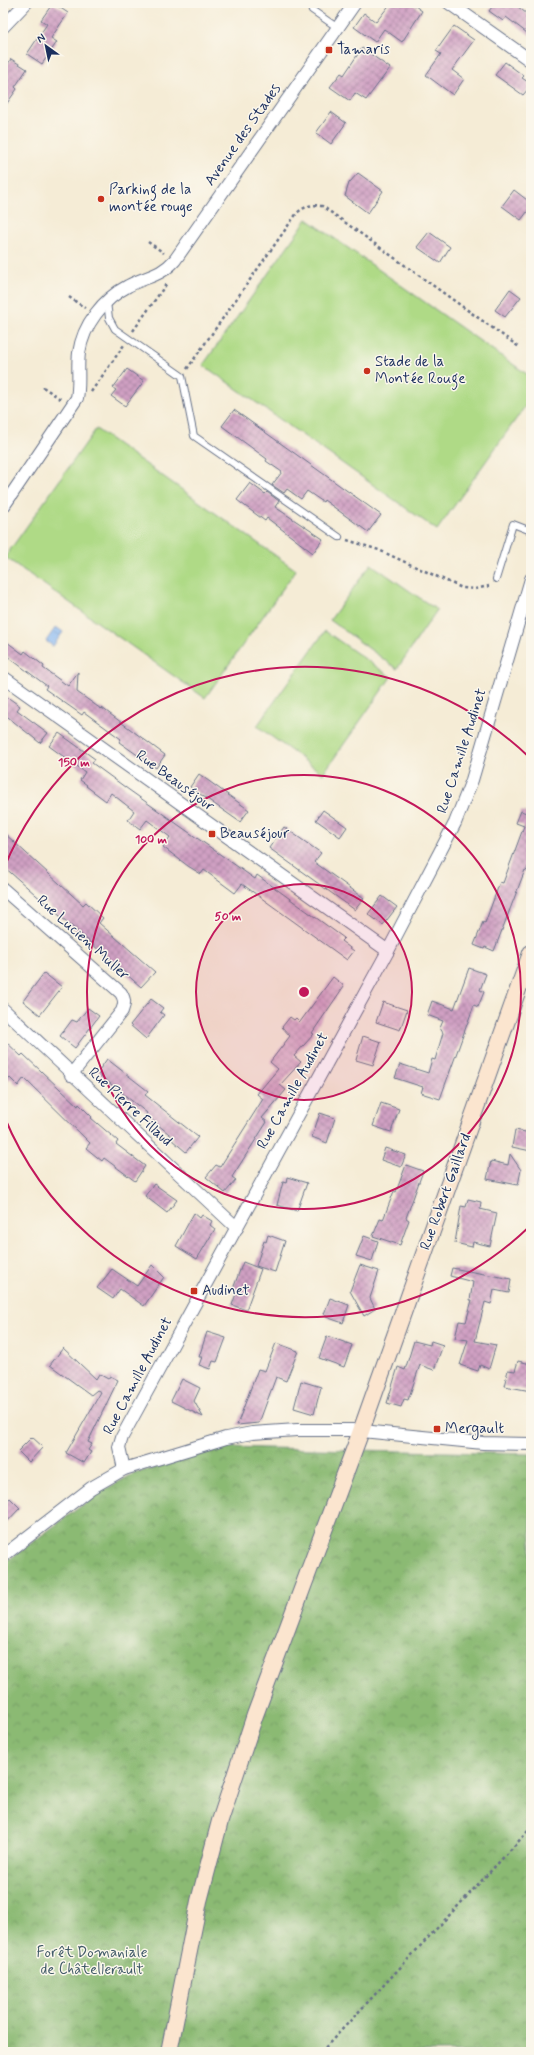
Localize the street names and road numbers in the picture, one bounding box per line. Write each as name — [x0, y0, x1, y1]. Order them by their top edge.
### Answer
street label: Avenue des Stades — [200, 80, 286, 190]
street label: Rue Camille Audinet — [432, 686, 492, 816]
street label: Rue Beauséjour — [132, 746, 219, 817]
street label: Rue Lucien Muller — [32, 891, 134, 985]
street label: Rue Camille Audinet — [253, 1029, 333, 1153]
street label: Rue Pierre Fillaud — [84, 1063, 176, 1151]
street label: Rue Robert Gaillard — [416, 1131, 476, 1253]
street label: Rue Camille Audinet — [99, 1314, 177, 1438]

